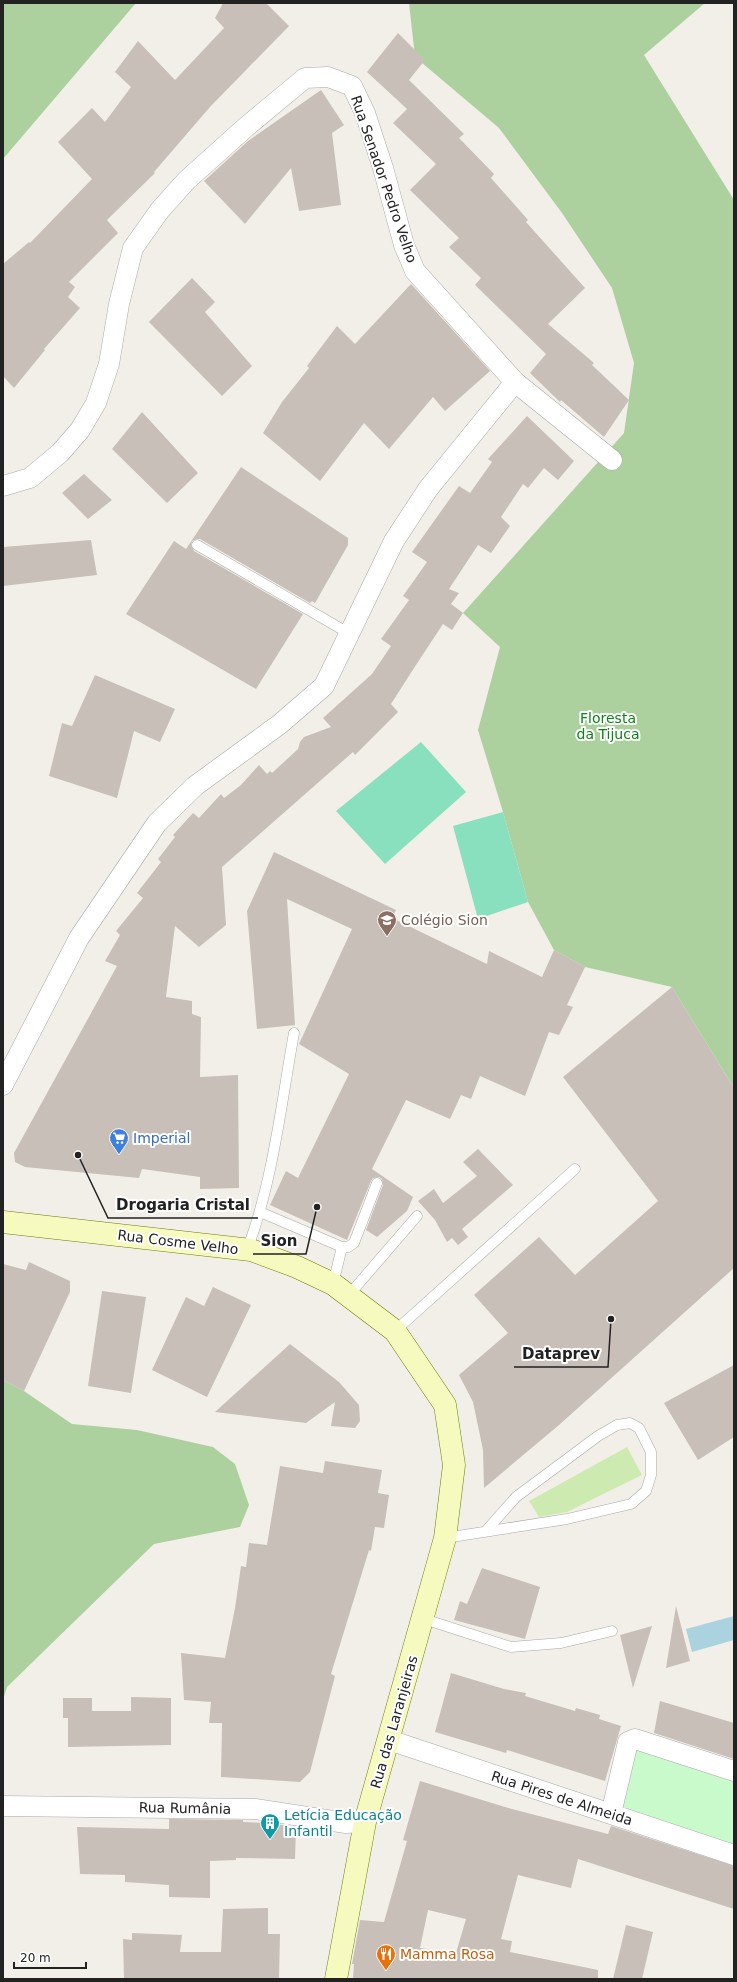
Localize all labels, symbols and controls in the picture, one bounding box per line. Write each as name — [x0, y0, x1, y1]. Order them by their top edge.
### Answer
street label: Rua Senador Pedro Velho — [348, 93, 420, 265]
park label: Floresta da Tijuca — [577, 710, 639, 742]
school or university icon: Colégio Sion — [376, 909, 398, 937]
place label: Colégio Sion — [401, 912, 488, 928]
supermarket icon: Imperial — [108, 1127, 130, 1155]
place label: Imperial — [133, 1130, 190, 1146]
callout: Drogaria Cristal — [108, 1191, 258, 1218]
text: Drogaria Cristal — [116, 1196, 250, 1214]
street label: Rua Cosme Velho — [117, 1227, 239, 1257]
callout: Sion — [253, 1227, 306, 1254]
text: Sion — [261, 1232, 297, 1250]
callout: Dataprev — [514, 1340, 608, 1367]
text: Dataprev — [522, 1345, 600, 1363]
street label: Rua das Laranjeiras — [367, 1654, 421, 1790]
street label: Rua Pires de Almeida — [489, 1768, 635, 1828]
street label: Rua Rumânia — [139, 1799, 231, 1817]
place label: Letícia Educação Infantil — [284, 1807, 402, 1839]
building icon: Letícia Educação Infantil — [259, 1812, 281, 1840]
restaurant icon: Mamma Rosa — [375, 1943, 397, 1971]
scale bar — [14, 1944, 86, 1970]
place label: Mamma Rosa — [400, 1946, 495, 1962]
text: 20 m — [20, 1951, 51, 1965]

